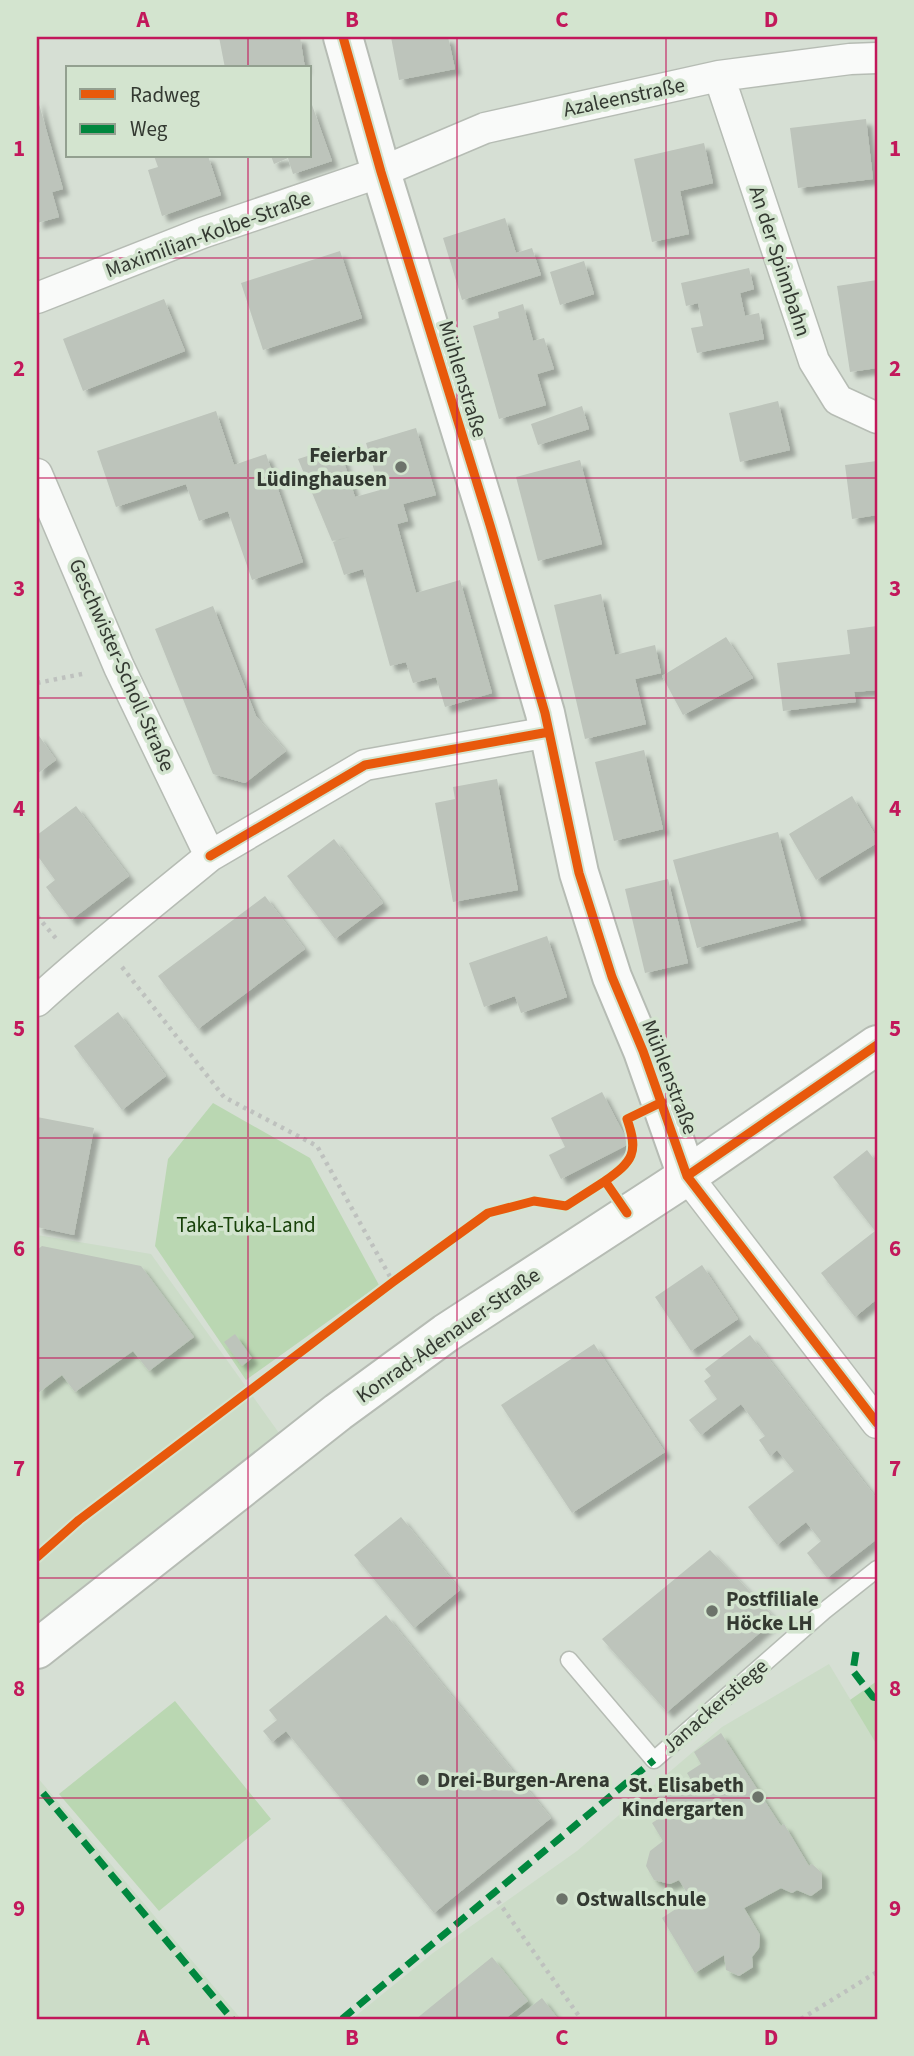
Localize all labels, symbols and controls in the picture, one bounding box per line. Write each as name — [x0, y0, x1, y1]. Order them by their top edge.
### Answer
text: A — [135, 3, 150, 36]
text: B — [345, 3, 359, 36]
text: C — [555, 3, 569, 36]
text: D — [764, 3, 778, 36]
legend — [66, 66, 312, 158]
street label: Azaleenstraße — [560, 69, 688, 125]
text: Radweg — [130, 80, 200, 110]
text: Weg — [130, 114, 168, 144]
text: 1 — [13, 132, 25, 165]
text: 1 — [889, 132, 901, 165]
street label: An der Spinnbahn — [742, 182, 818, 340]
street label: Maximilian-Kolbe-Straße — [101, 183, 315, 285]
street label: Mühlenstraße — [431, 317, 495, 441]
text: 2 — [13, 352, 25, 385]
text: 2 — [889, 352, 901, 385]
place label: Feierbar Lüdinghausen — [256, 440, 388, 494]
marker: Feierbar Lüdinghausen — [393, 459, 409, 475]
street label: Geschwister-Scholl-Straße — [61, 554, 183, 776]
text: 3 — [13, 572, 25, 605]
text: 3 — [889, 572, 901, 605]
text: 4 — [13, 792, 25, 825]
text: 4 — [889, 792, 901, 825]
text: 5 — [13, 1012, 25, 1045]
text: 5 — [889, 1012, 901, 1045]
street label: Mühlenstraße — [634, 1015, 706, 1139]
park label: Taka-Tuka-Land — [176, 1210, 316, 1240]
text: 6 — [13, 1232, 25, 1265]
text: 6 — [889, 1232, 901, 1265]
street label: Konrad-Adenauer-Straße — [350, 1260, 546, 1410]
text: 7 — [13, 1452, 25, 1485]
text: 7 — [889, 1452, 901, 1485]
place label: Postfiliale Höcke LH — [726, 1584, 819, 1638]
marker: Postfiliale Höcke LH — [704, 1603, 720, 1619]
street label: Janackerstiege — [656, 1652, 774, 1760]
text: 8 — [13, 1672, 25, 1705]
text: 8 — [889, 1672, 901, 1705]
place label: Drei-Burgen-Arena — [437, 1765, 610, 1795]
place label: St. Elisabeth Kindergarten — [621, 1770, 744, 1824]
marker: Drei-Burgen-Arena — [415, 1772, 431, 1788]
marker: St. Elisabeth Kindergarten — [750, 1789, 766, 1805]
place label: Ostwallschule — [576, 1884, 707, 1914]
marker: Ostwallschule — [554, 1891, 570, 1907]
text: 9 — [13, 1892, 25, 1925]
text: 9 — [889, 1892, 901, 1925]
text: A — [135, 2021, 150, 2054]
text: B — [345, 2021, 359, 2054]
text: C — [555, 2021, 569, 2054]
text: D — [764, 2021, 778, 2054]

